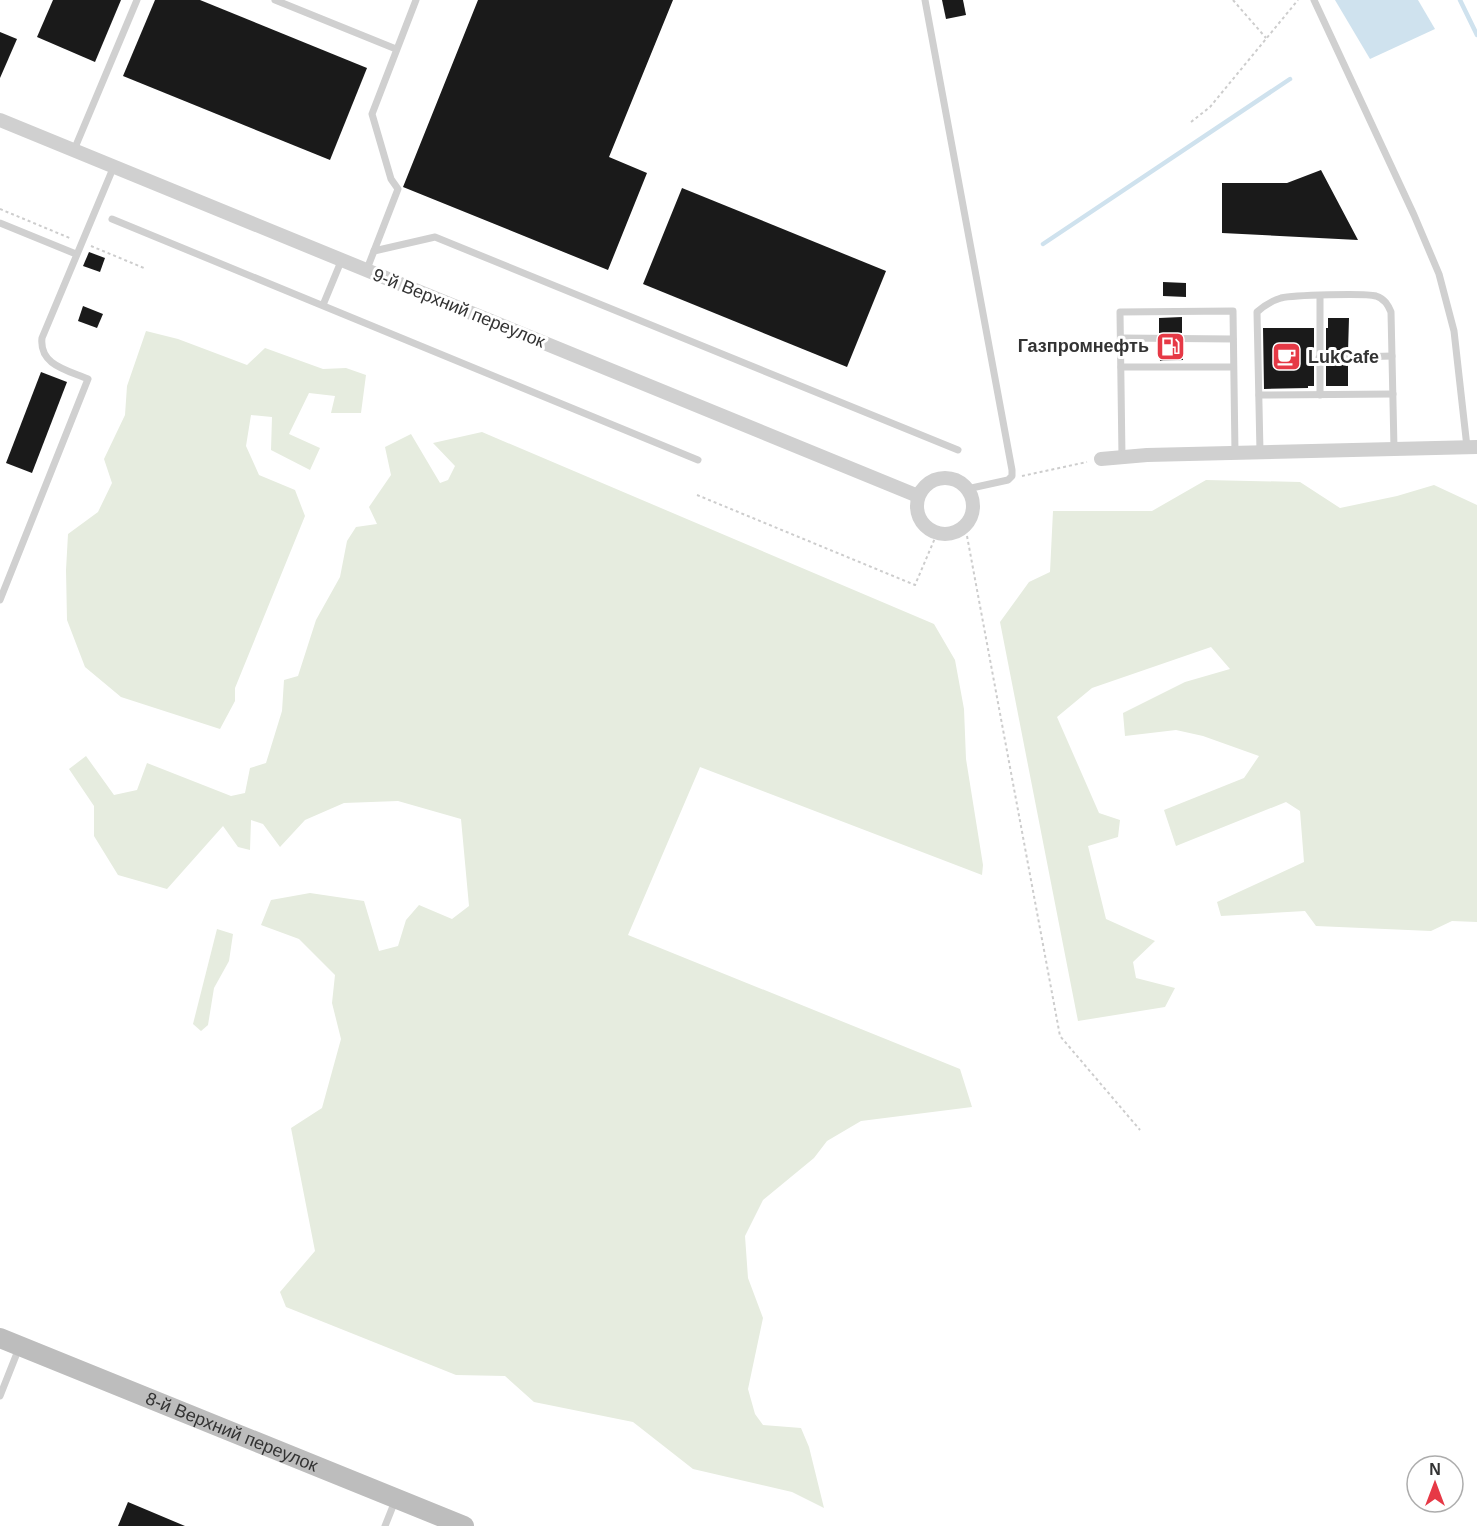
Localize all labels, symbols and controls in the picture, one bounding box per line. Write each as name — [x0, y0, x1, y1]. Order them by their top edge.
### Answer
street label: 9-й Верхний переулок — [370, 264, 548, 352]
fuel station icon: Газпромнефть — [1154, 330, 1186, 362]
place label: Газпромнефть — [1018, 336, 1149, 356]
cafe icon: LukCafe — [1271, 341, 1303, 373]
place label: LukCafe — [1308, 347, 1379, 367]
street label: 8-й Верхний переулок — [143, 1388, 321, 1476]
north arrow — [1405, 1454, 1465, 1514]
text: N — [1429, 1461, 1441, 1478]

